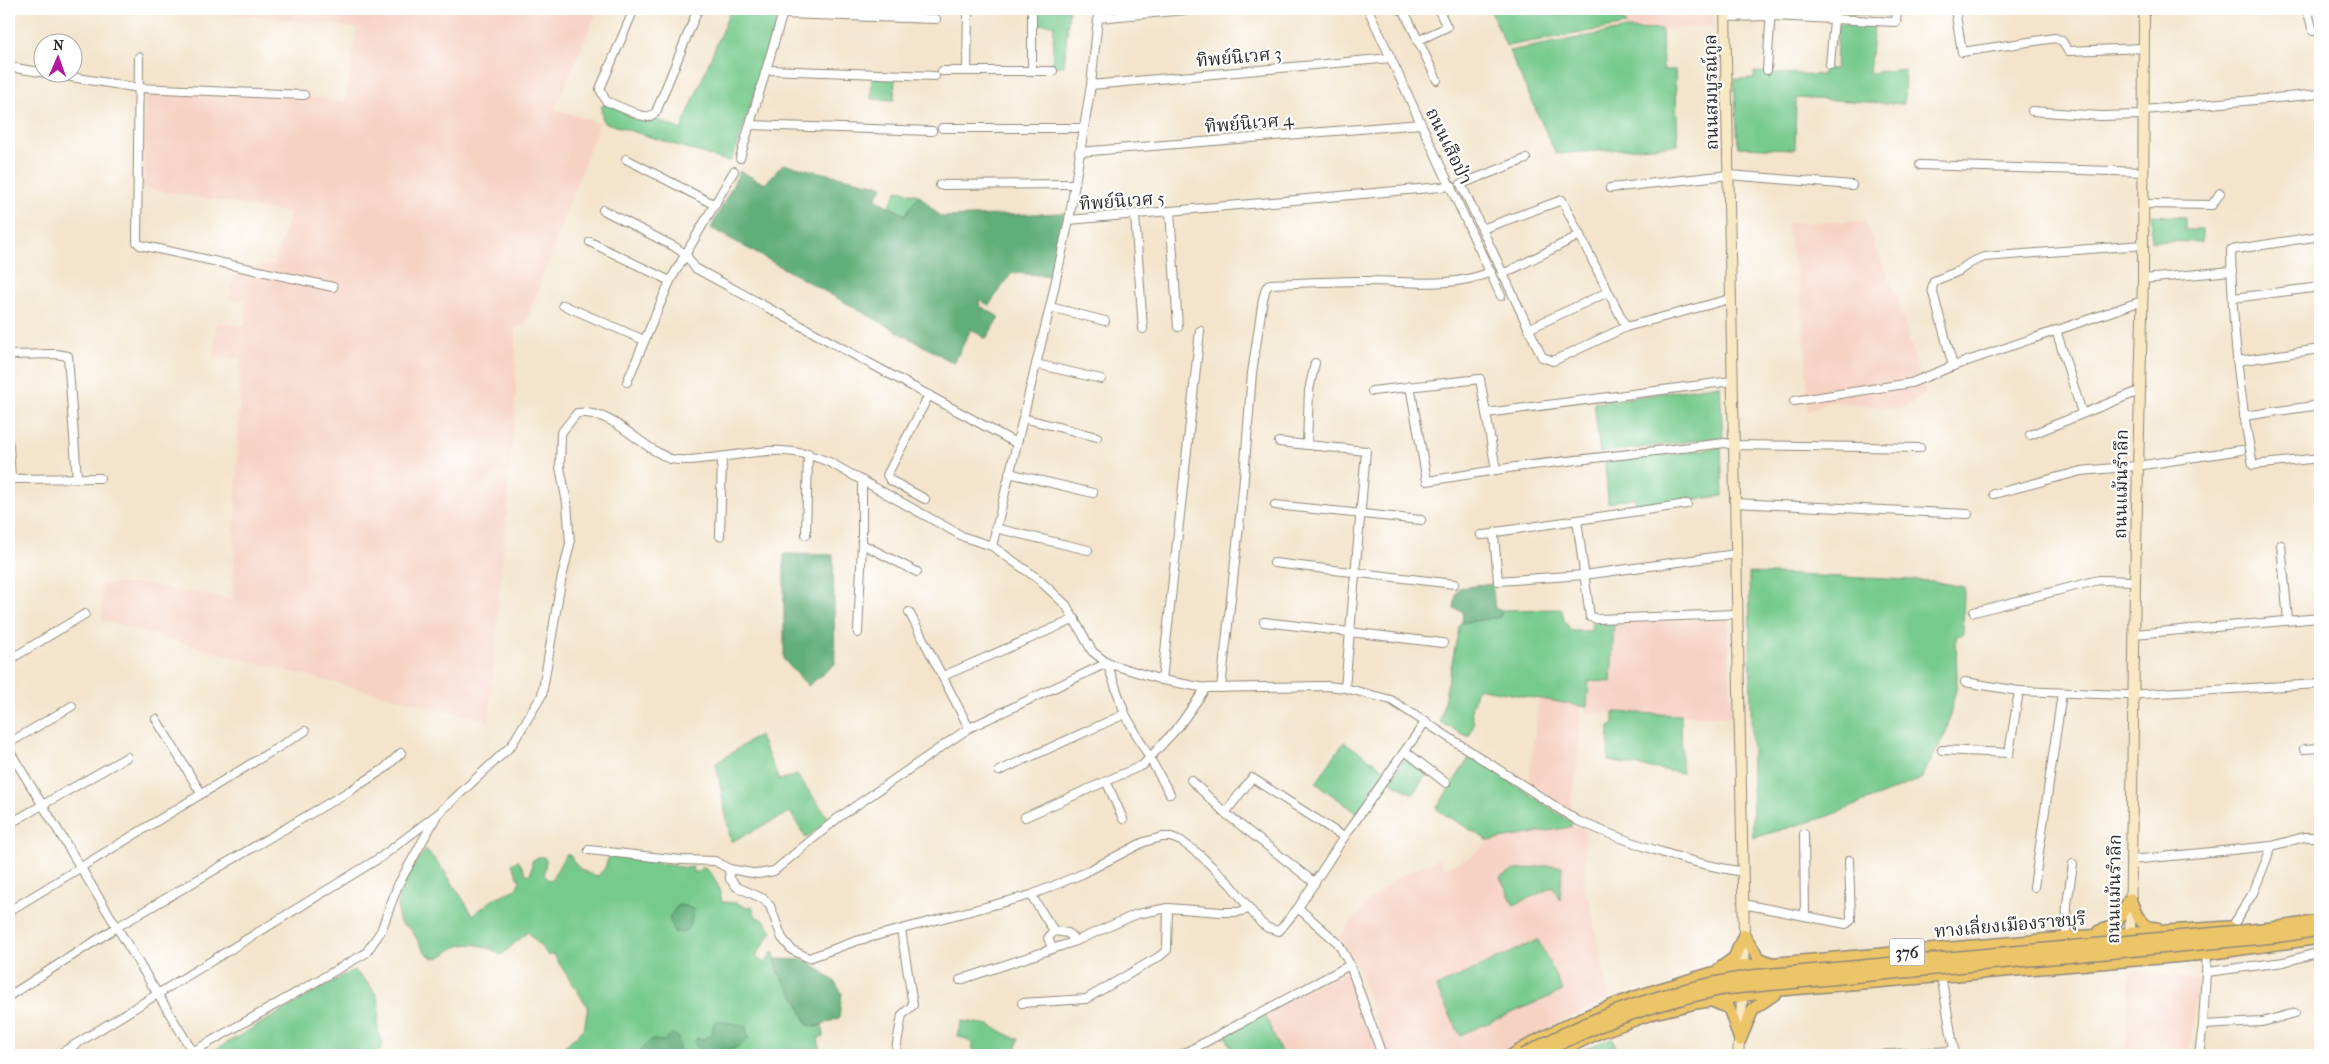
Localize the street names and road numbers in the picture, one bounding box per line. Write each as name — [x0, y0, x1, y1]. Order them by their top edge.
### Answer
street label: ถนนสมบูรณ์กูล — [1699, 34, 1723, 150]
street label: ทิพย์นิเวศ 3 — [1195, 42, 1283, 72]
street label: ถนนเสือป่า — [1421, 104, 1476, 188]
street label: ทิพย์นิเวศ 4 — [1204, 108, 1295, 138]
street label: ทิพย์นิเวศ 5 — [1078, 187, 1166, 215]
street label: ถนนแม้นรำลึก — [2110, 429, 2133, 539]
street label: ถนนแม้นรำลึก — [2103, 834, 2126, 944]
street label: ทางเลี่ยงเมืองราชบุรี — [1933, 904, 2087, 944]
road number: 376 — [1890, 939, 1924, 966]

